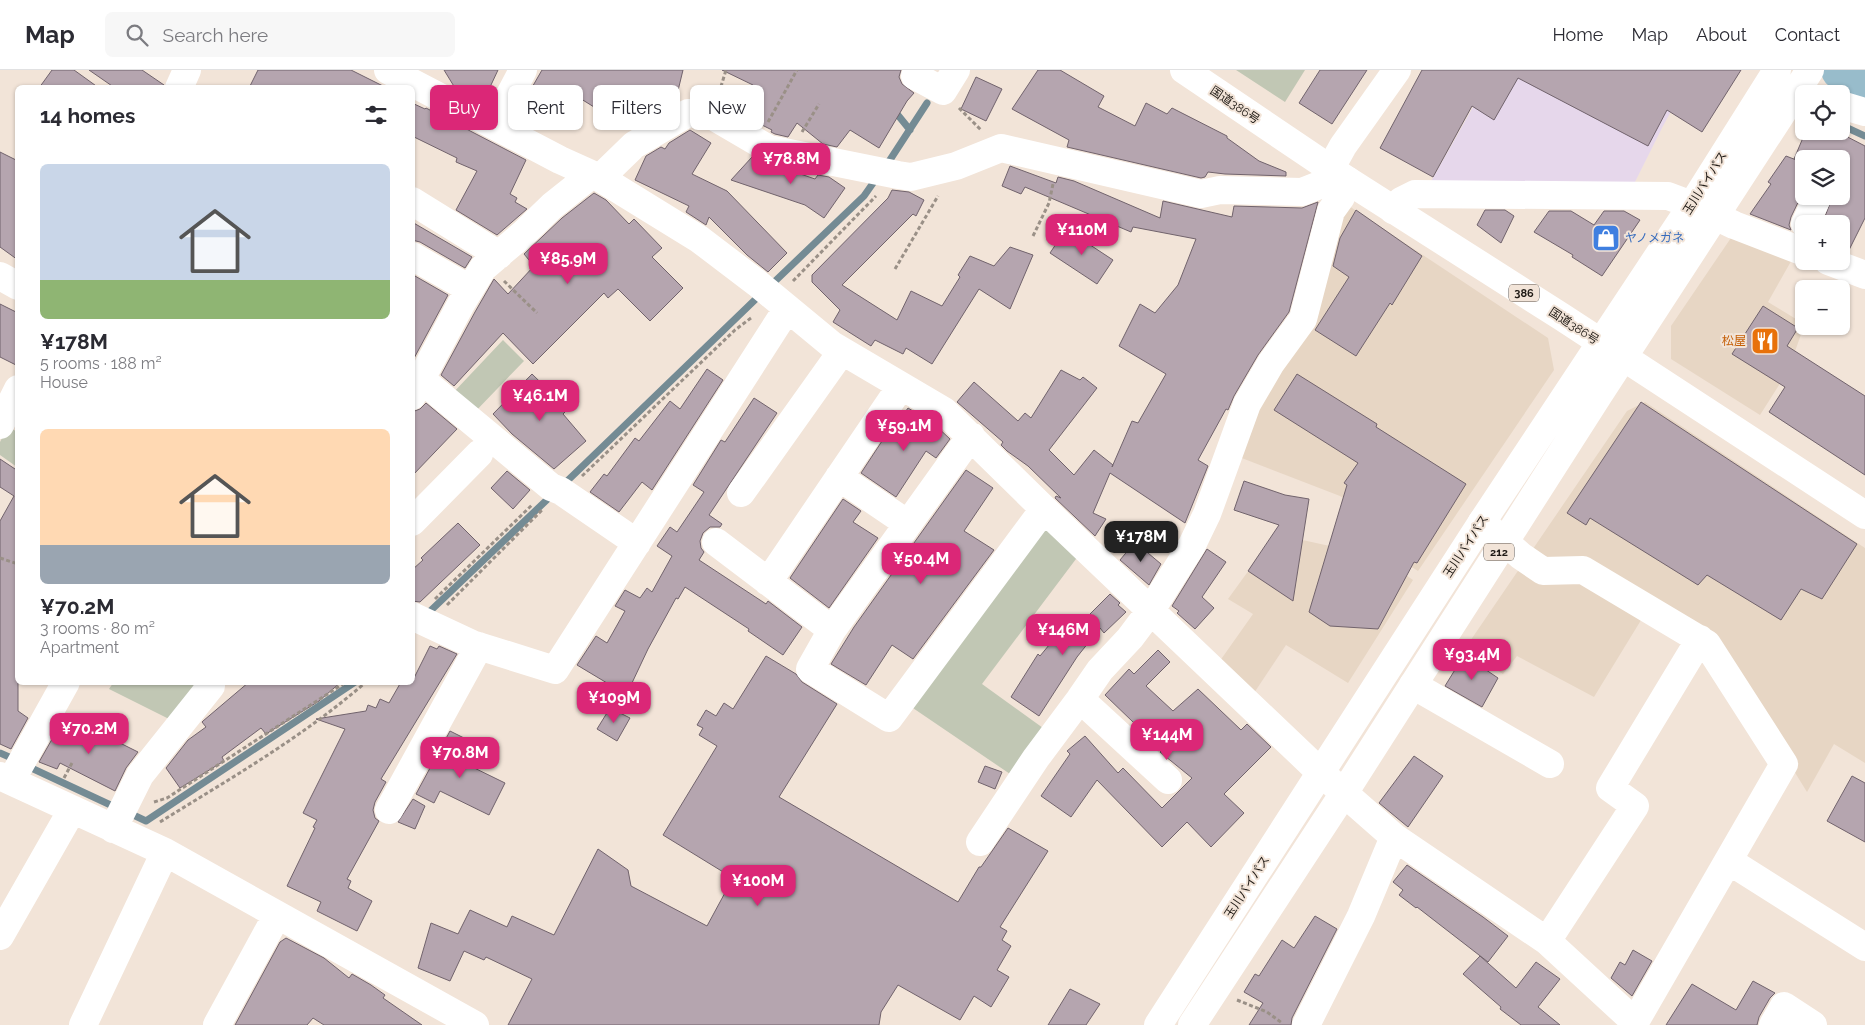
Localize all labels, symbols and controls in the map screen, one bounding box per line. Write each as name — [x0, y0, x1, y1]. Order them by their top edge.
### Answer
search box — [105, 12, 455, 57]
text: Map — [25, 20, 75, 49]
icon: search — [123, 21, 151, 49]
text: Search here — [163, 24, 268, 46]
text: Home — [1552, 24, 1603, 45]
text: Map — [1631, 24, 1668, 45]
text: About — [1696, 24, 1747, 45]
text: Contact — [1775, 24, 1840, 45]
street label: 国道386号 — [1208, 83, 1262, 127]
chip: Buy — [430, 85, 498, 130]
chip: Rent — [508, 85, 583, 130]
chip: Filters — [593, 85, 680, 130]
chip: New — [690, 85, 764, 130]
map controls — [1795, 85, 1850, 335]
button: locate — [1795, 85, 1850, 140]
icon: filters — [362, 101, 390, 129]
text: 14 homes — [40, 103, 135, 128]
pin: ¥78.8M — [750, 142, 832, 185]
text: ¥78.8M — [762, 149, 820, 168]
street label: 玉川バイパス — [1680, 149, 1730, 217]
button: layers — [1795, 150, 1850, 205]
icon: home — [170, 196, 260, 286]
pin: ¥110M — [1047, 214, 1117, 256]
button: + — [1795, 215, 1850, 270]
text: ¥110M — [1057, 220, 1107, 239]
shop icon: ヤノメガネ — [1591, 223, 1621, 253]
place label: ヤノメガネ — [1625, 231, 1684, 245]
pin: ¥85.9M — [527, 242, 609, 285]
text: ¥85.9M — [540, 249, 596, 268]
button: − — [1795, 280, 1850, 335]
road number: 386 — [1509, 284, 1539, 302]
street label: 国道386号 — [1546, 305, 1602, 347]
restaurant icon: 松屋 — [1750, 326, 1780, 356]
text: ¥178M — [40, 329, 108, 354]
place label: 松屋 — [1722, 334, 1746, 348]
text: 5 rooms · 188 m² — [40, 354, 162, 373]
text: House — [40, 373, 88, 392]
pin: ¥46.1M — [499, 380, 581, 422]
text: ¥46.1M — [512, 386, 568, 405]
pin: ¥59.1M — [863, 410, 945, 452]
text: ¥59.1M — [876, 416, 932, 435]
icon: home — [170, 461, 260, 551]
street label: 玉川バイパス — [1441, 512, 1491, 580]
pin: ¥178M — [1106, 520, 1176, 563]
text: ¥178M — [1115, 527, 1167, 546]
pin: ¥50.4M — [880, 542, 962, 585]
road number: 212 — [1484, 544, 1514, 561]
text: ¥50.4M — [893, 549, 949, 568]
text: ¥70.2M — [40, 594, 114, 619]
pin: ¥146M — [1028, 614, 1098, 656]
text: 3 rooms · 80 m² — [40, 619, 155, 638]
text: ¥146M — [1037, 620, 1089, 639]
text: Apartment — [40, 638, 119, 657]
pin: ¥93.4M — [1431, 638, 1513, 681]
text: ¥93.4M — [1444, 645, 1500, 664]
pin: ¥109M — [579, 682, 649, 724]
text: ¥109M — [588, 688, 640, 707]
pin: ¥70.2M — [48, 712, 130, 755]
pin: ¥144M — [1132, 718, 1202, 761]
text: ¥70.2M — [61, 719, 117, 738]
text: ¥144M — [1141, 725, 1193, 744]
pin: ¥70.8M — [419, 736, 501, 779]
text: ¥70.8M — [431, 743, 489, 762]
street label: 玉川バイパス — [1222, 853, 1272, 921]
pin: ¥100M — [723, 864, 793, 907]
text: ¥100M — [732, 871, 784, 890]

